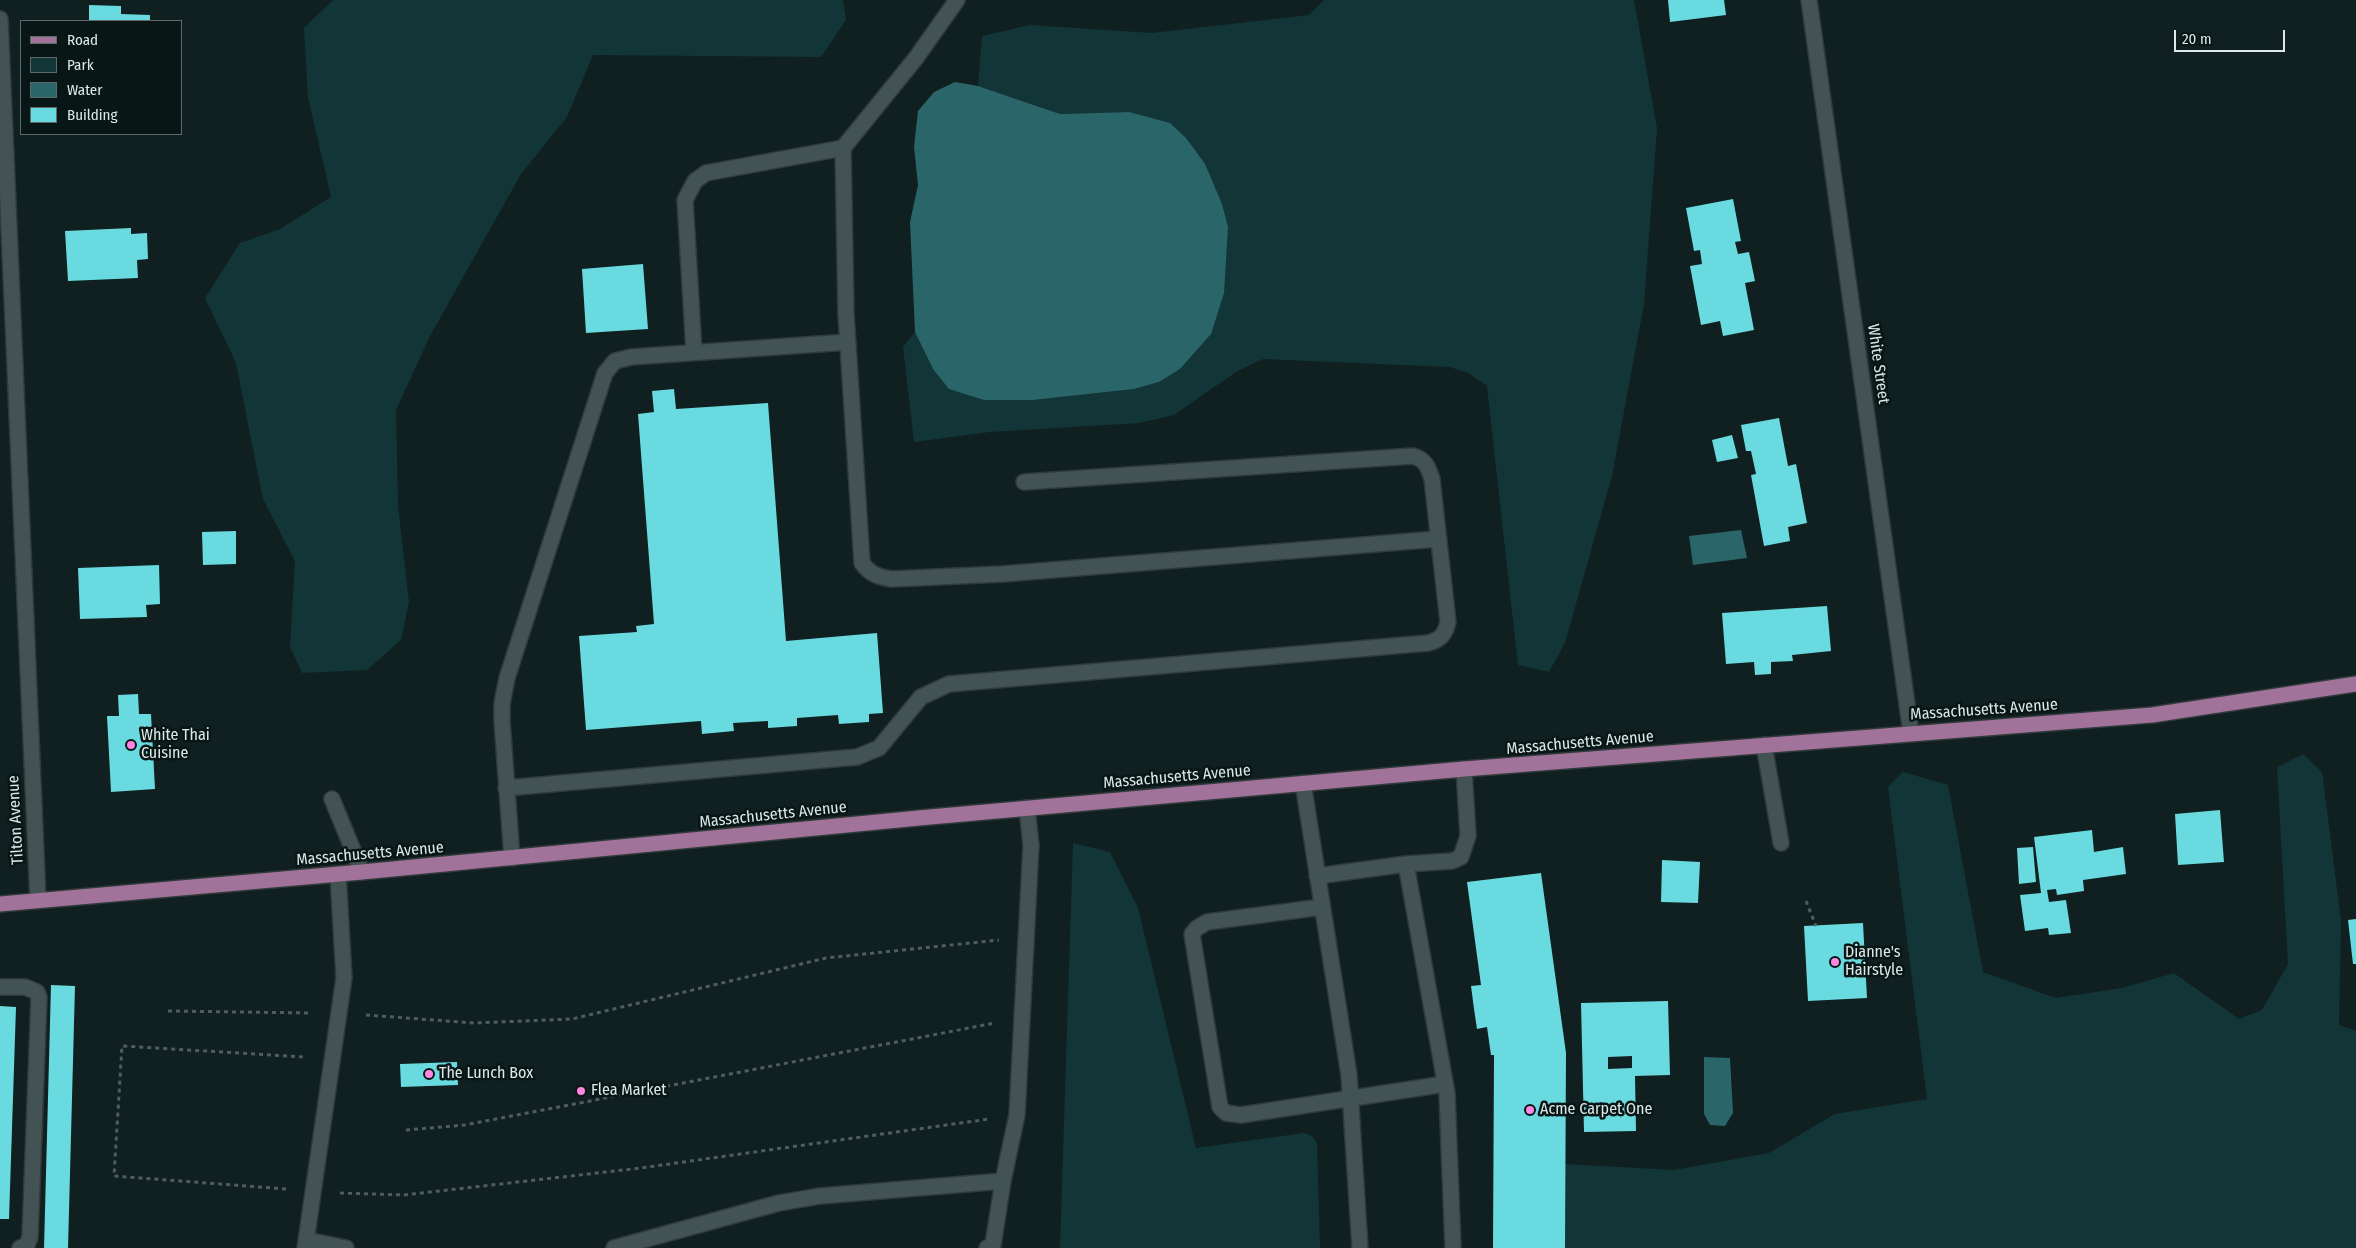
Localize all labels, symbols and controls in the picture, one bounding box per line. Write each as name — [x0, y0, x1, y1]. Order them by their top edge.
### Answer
legend — [20, 20, 182, 135]
scale bar — [2176, 20, 2287, 52]
text: 20 m — [2182, 30, 2212, 48]
text: Road — [67, 31, 98, 49]
text: Park — [67, 56, 94, 74]
text: Water — [67, 81, 102, 99]
text: Building — [67, 106, 118, 124]
street label: White Street — [1863, 323, 1893, 405]
street label: Massachusetts Avenue — [1910, 695, 2058, 725]
place label: White Thai Cuisine — [141, 726, 210, 764]
street label: Massachusetts Avenue — [1506, 727, 1654, 759]
marker: White Thai Cuisine — [125, 739, 137, 751]
street label: Massachusetts Avenue — [1103, 761, 1251, 793]
street label: Tilton Avenue — [4, 775, 28, 865]
street label: Massachusetts Avenue — [698, 798, 848, 832]
street label: Massachusetts Avenue — [296, 838, 444, 870]
place label: Dianne's Hairstyle — [1845, 943, 1903, 981]
marker: Dianne's Hairstyle — [1829, 956, 1841, 968]
place label: The Lunch Box — [439, 1064, 533, 1084]
marker: The Lunch Box — [423, 1068, 435, 1080]
place label: Flea Market — [591, 1081, 667, 1101]
marker: Flea Market — [575, 1085, 587, 1097]
place label: Acme Carpet One — [1540, 1100, 1652, 1120]
marker: Acme Carpet One — [1524, 1104, 1536, 1116]

